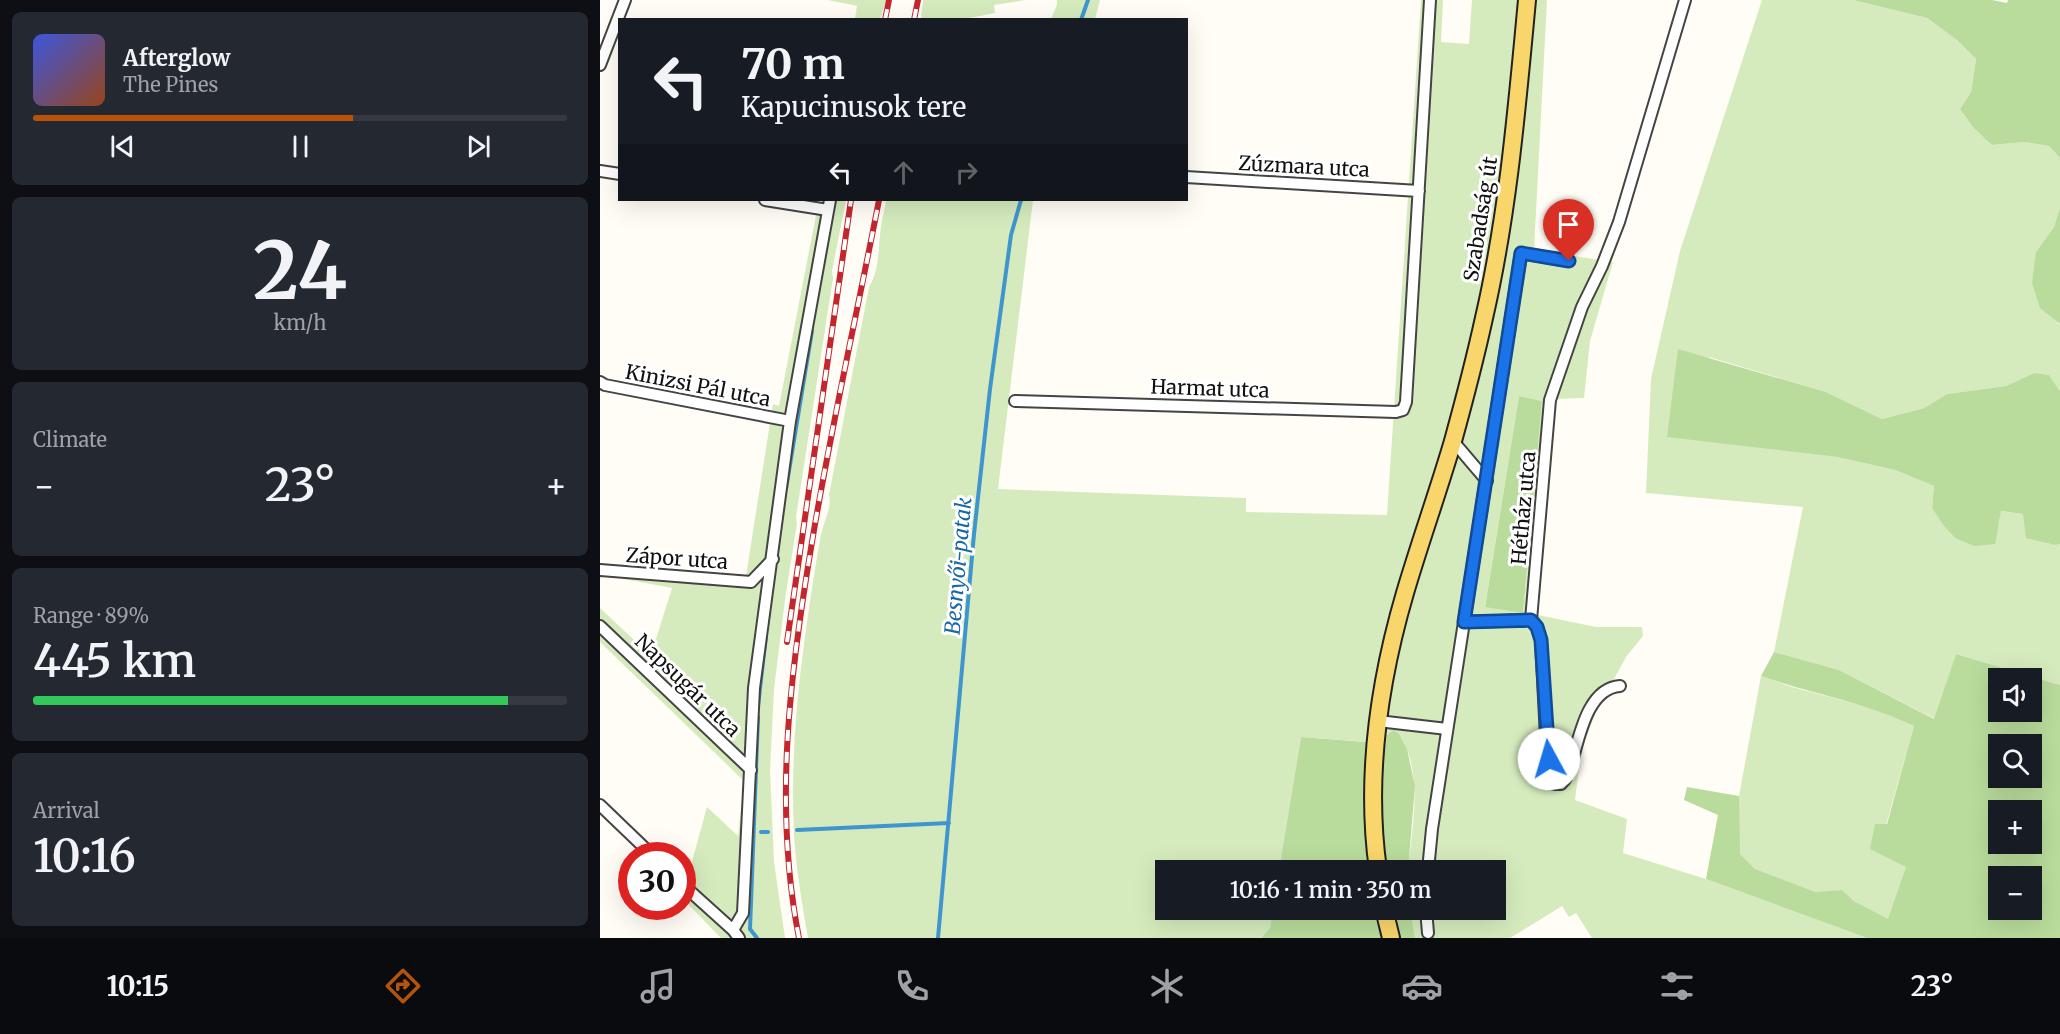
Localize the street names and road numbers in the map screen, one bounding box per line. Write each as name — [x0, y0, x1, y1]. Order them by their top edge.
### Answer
street label: Zúzmara utca — [1238, 150, 1371, 182]
street label: Szabadság út — [1458, 154, 1502, 283]
street label: Kinizsi Pál utca — [623, 359, 773, 411]
street label: Harmat utca — [1150, 373, 1270, 403]
street label: Hétház utca — [1506, 450, 1540, 566]
street label: Zápor utca — [625, 542, 729, 574]
street label: Napsugár utca — [630, 628, 746, 742]

